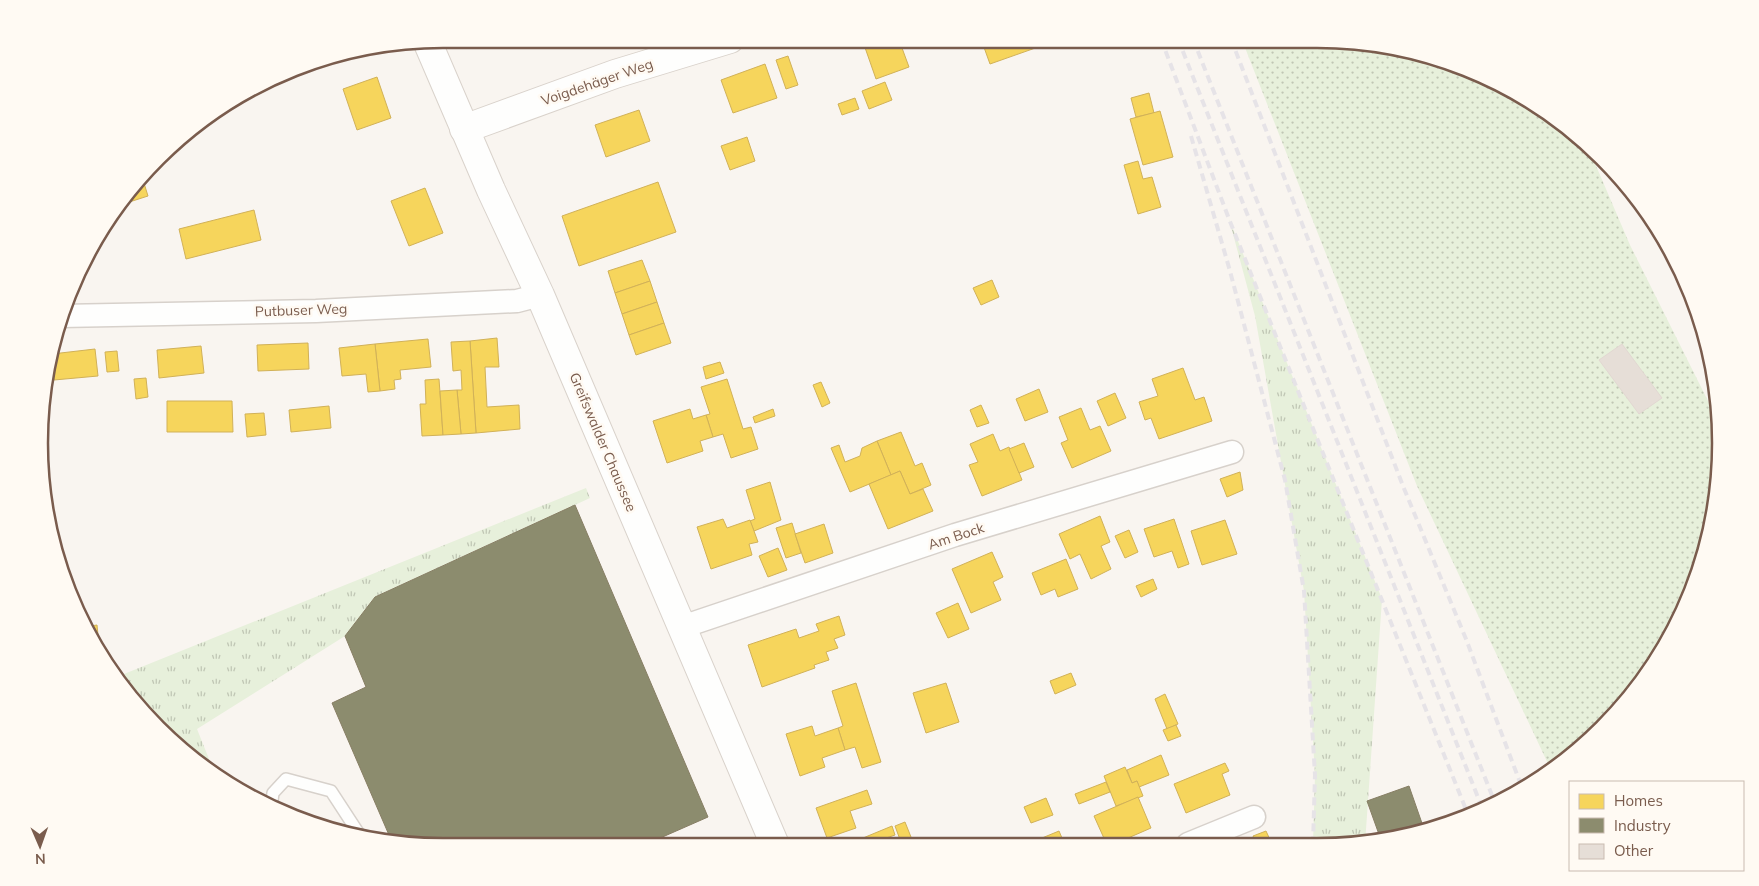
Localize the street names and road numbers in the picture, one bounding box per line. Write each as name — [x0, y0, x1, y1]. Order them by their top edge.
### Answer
street label: Voigdehäger Weg — [539, 54, 655, 110]
street label: Putbuser Weg — [254, 299, 348, 321]
street label: Greifswalder Chaussee — [566, 370, 640, 514]
street label: Am Bock — [926, 518, 987, 554]

